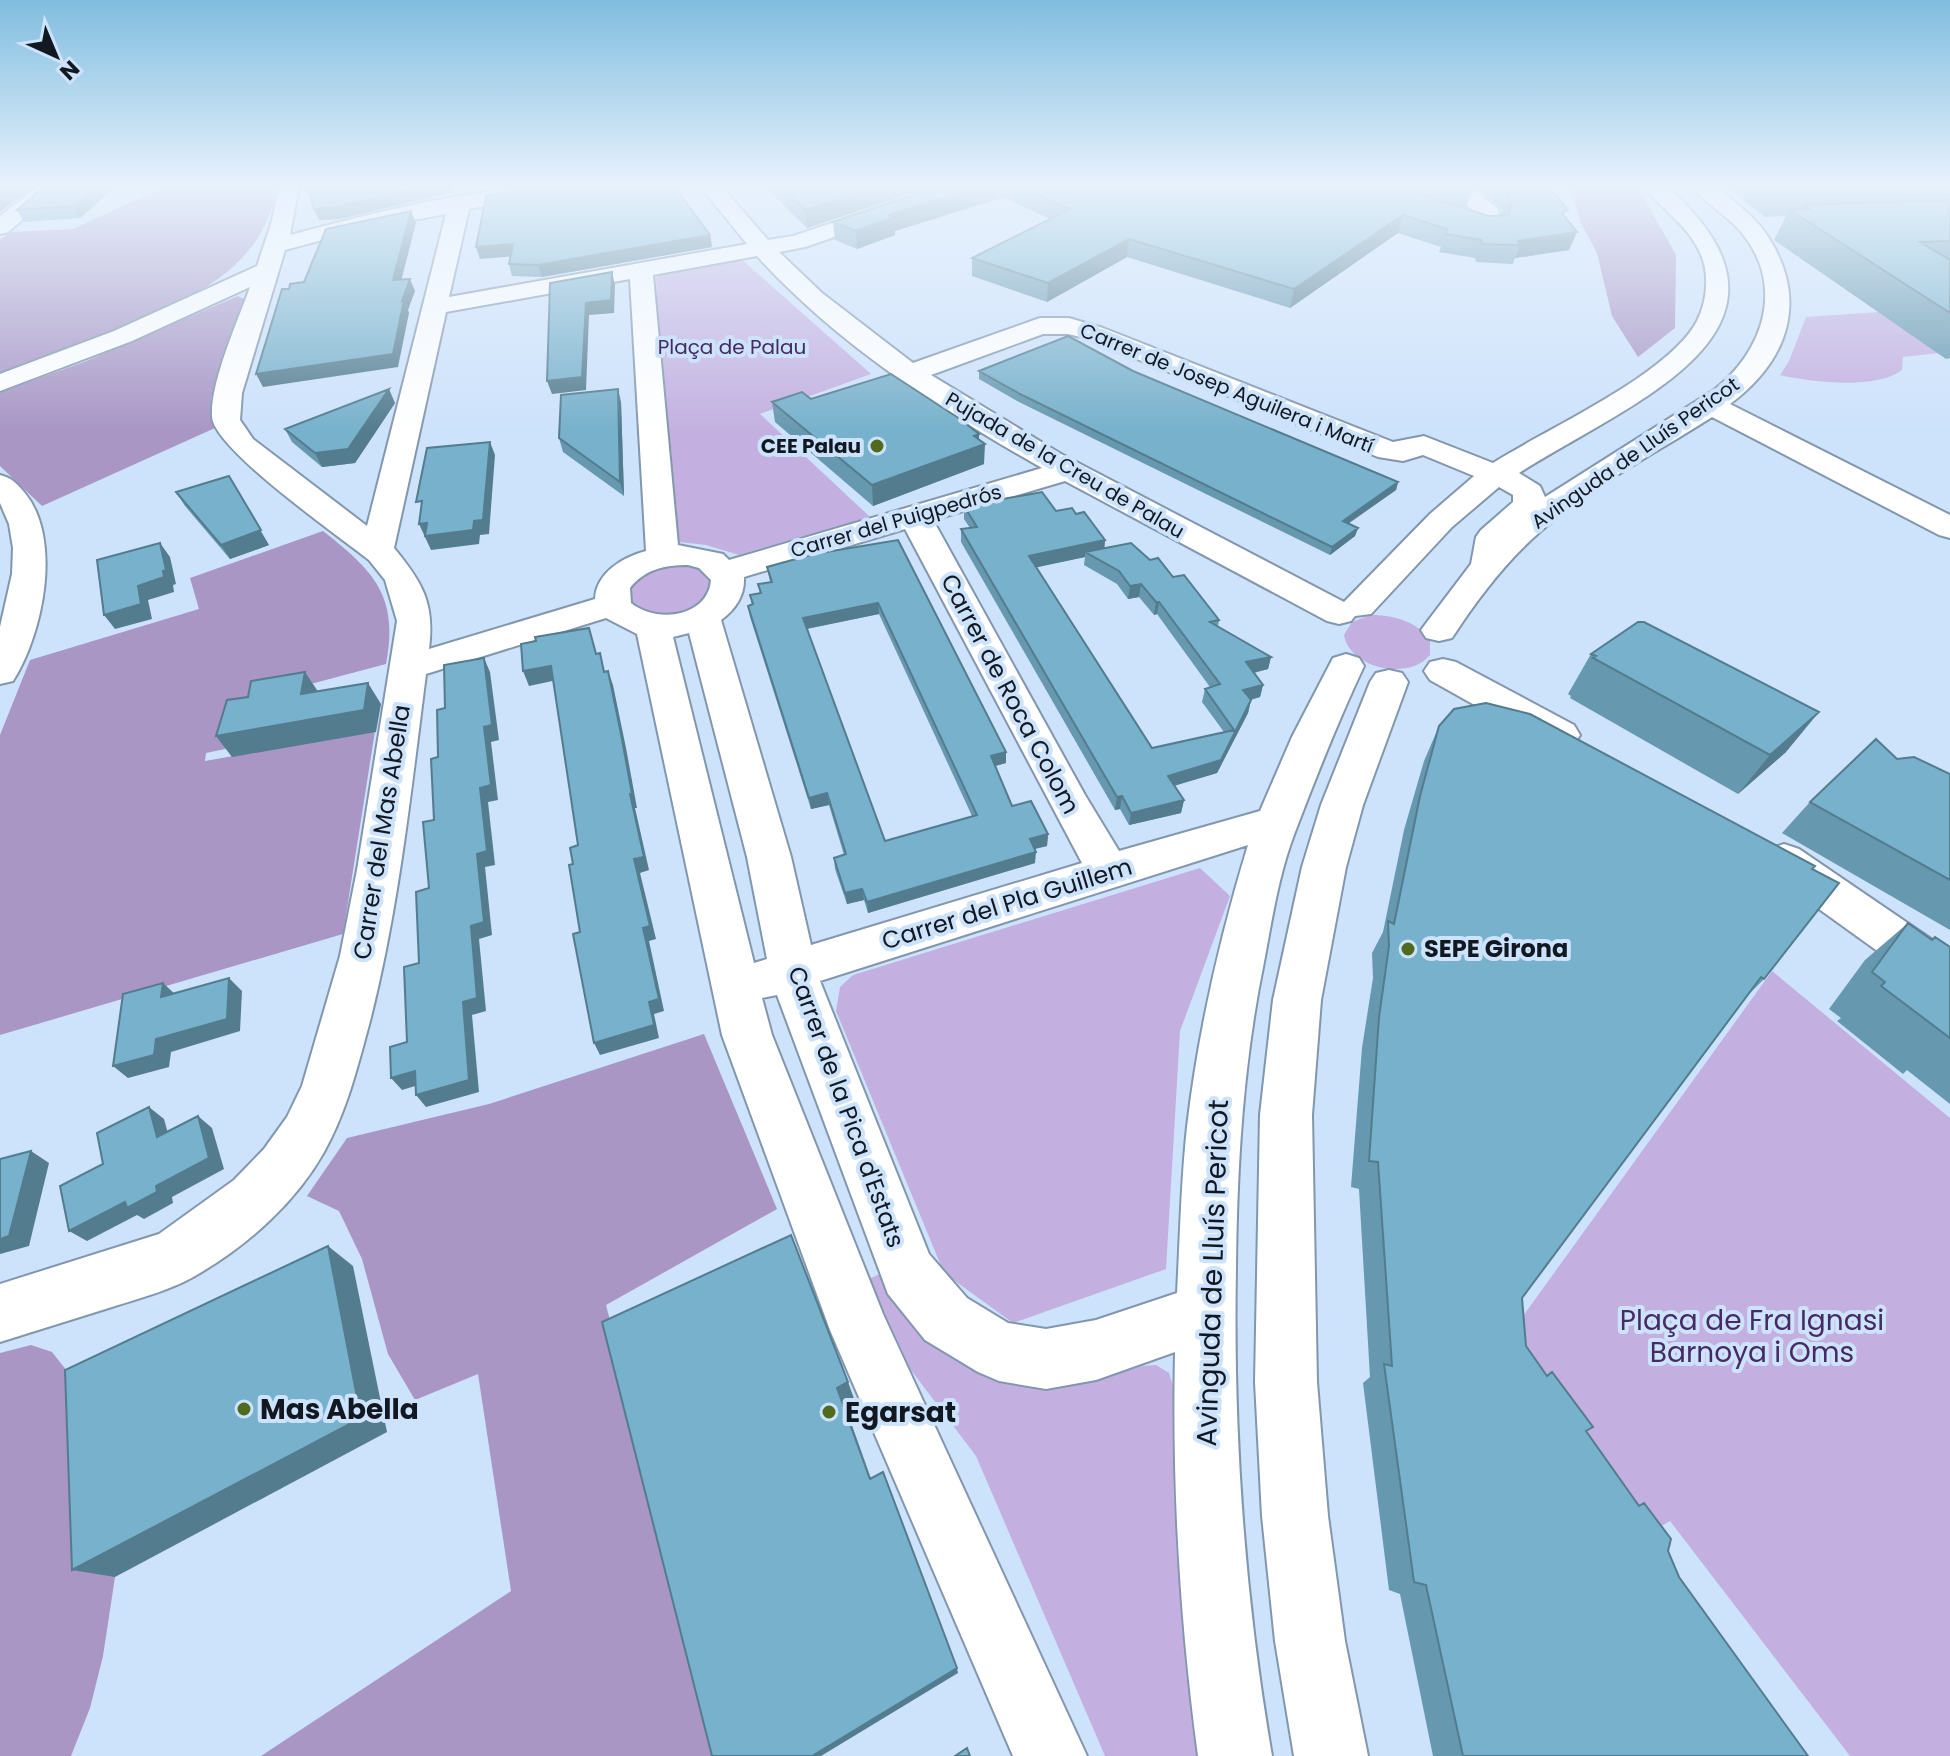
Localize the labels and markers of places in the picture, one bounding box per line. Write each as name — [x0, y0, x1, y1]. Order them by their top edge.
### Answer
place label: CEE Palau — [761, 432, 861, 460]
marker: CEE Palau — [868, 437, 886, 455]
place label: SEPE Girona — [1424, 932, 1568, 965]
marker: SEPE Girona — [1399, 940, 1417, 958]
place label: Mas Abella — [260, 1390, 419, 1429]
place label: Egarsat — [845, 1393, 956, 1432]
marker: Mas Abella — [235, 1400, 253, 1418]
marker: Egarsat — [820, 1403, 838, 1421]

